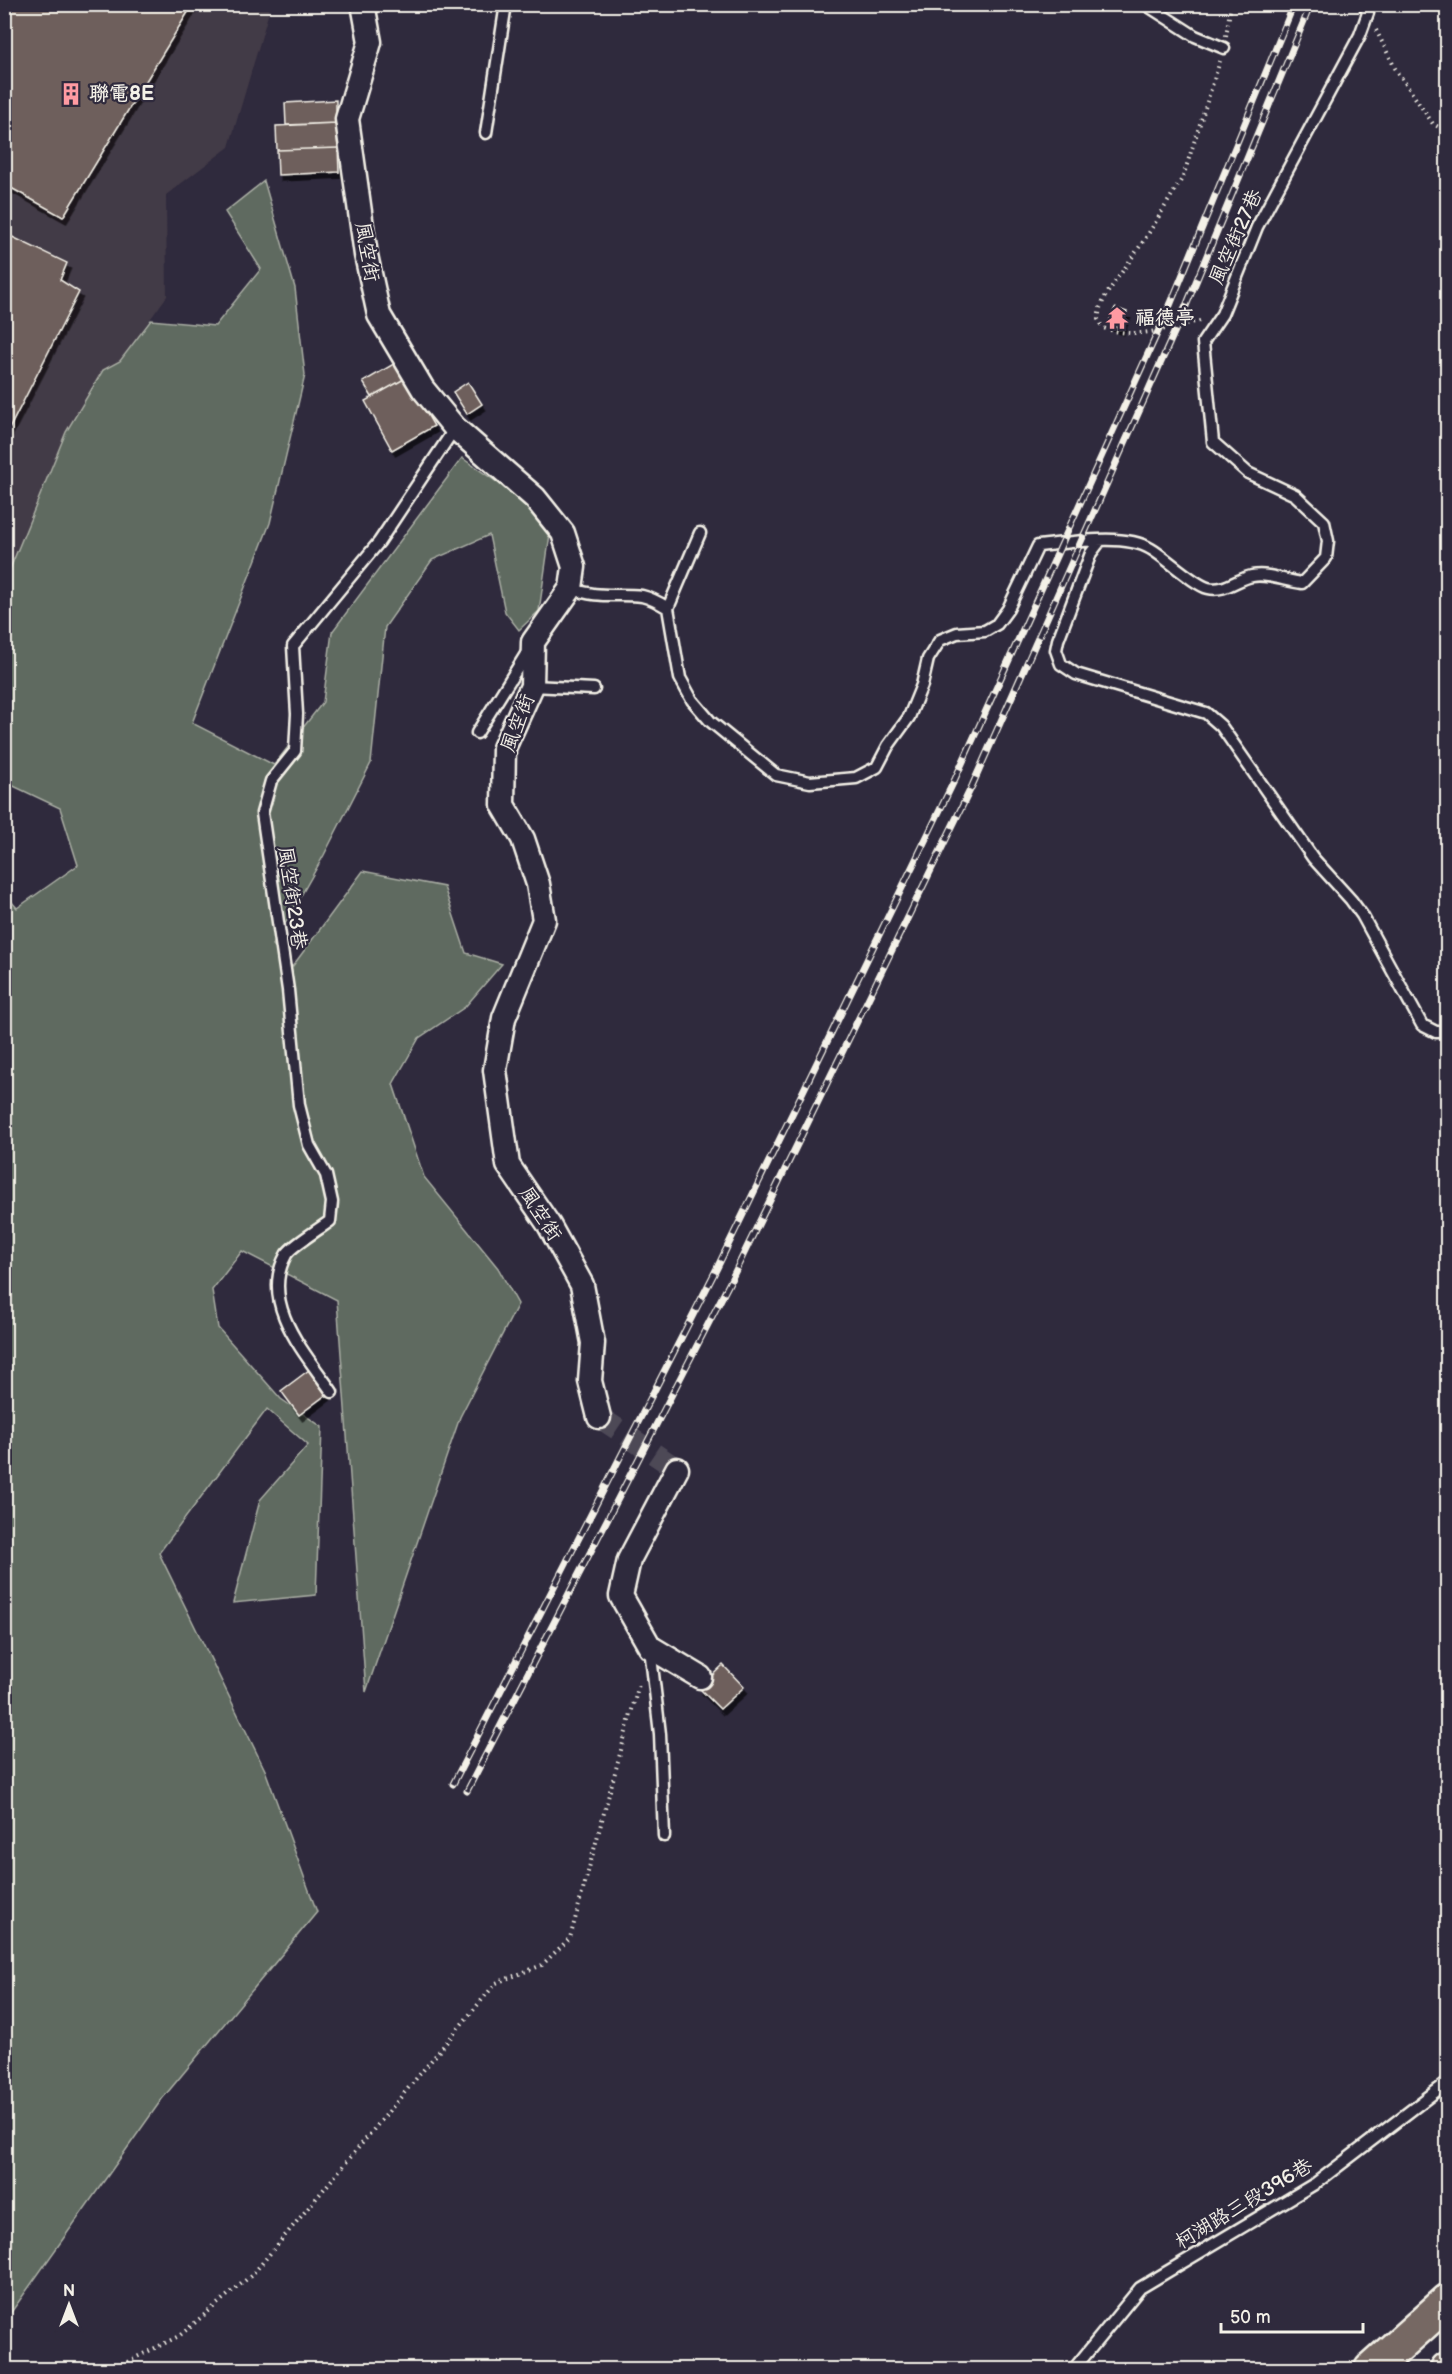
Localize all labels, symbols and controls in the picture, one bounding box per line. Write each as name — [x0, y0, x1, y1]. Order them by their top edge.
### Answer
building icon: 聯電8E — [58, 81, 84, 107]
place label: 聯電8E — [89, 82, 154, 106]
street label: 風空街27巷 — [1204, 185, 1268, 288]
street label: 風空街 — [350, 220, 384, 284]
temple icon: 福德亭 — [1104, 305, 1130, 331]
place label: 福德亭 — [1135, 306, 1195, 330]
street label: 風空街 — [496, 691, 540, 755]
street label: 風空街23巷 — [273, 845, 311, 952]
street label: 風空街 — [514, 1182, 566, 1246]
street label: 柯湖路三段396巷 — [1171, 2153, 1318, 2254]
north arrow — [39, 2275, 99, 2335]
text: N — [63, 2282, 75, 2301]
scale bar — [1221, 2296, 1364, 2334]
text: 50 m — [1230, 2307, 1271, 2328]

